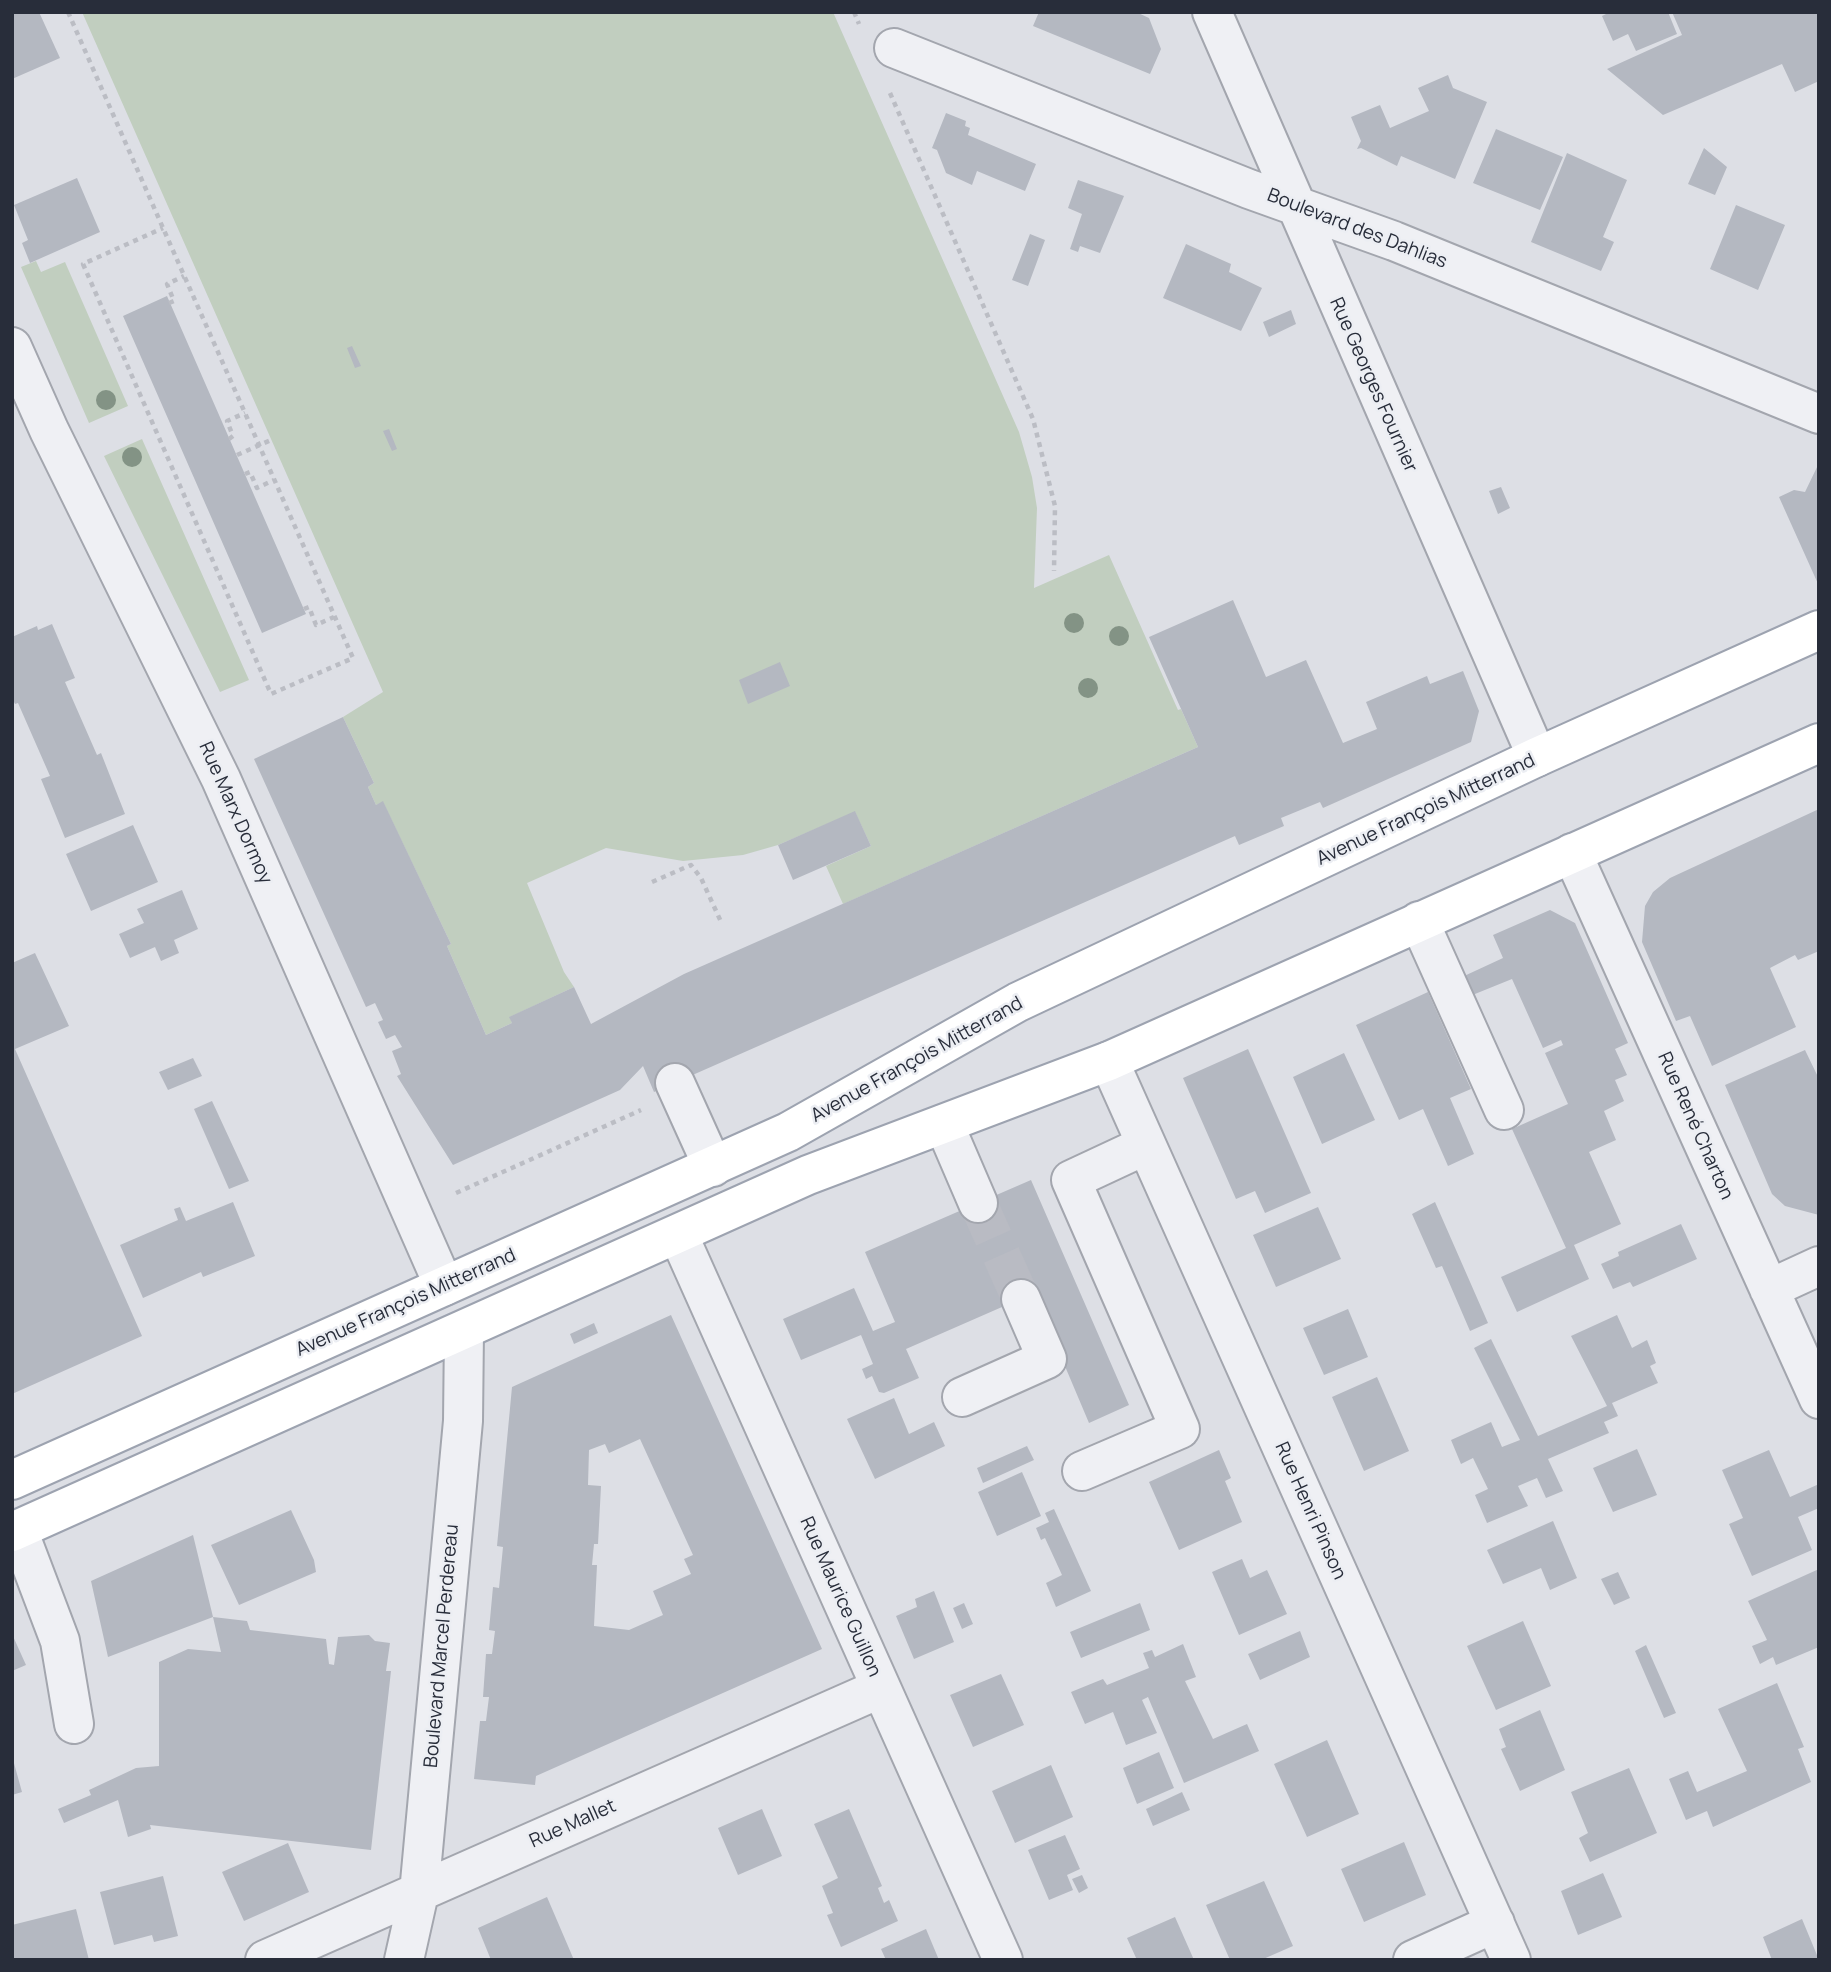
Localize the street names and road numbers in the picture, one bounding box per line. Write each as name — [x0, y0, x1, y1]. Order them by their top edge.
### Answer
street label: Boulevard des Dahlias — [1264, 184, 1450, 274]
street label: Rue Georges Fournier — [1324, 294, 1422, 476]
street label: Rue Marx Dormoy — [193, 738, 277, 888]
street label: Avenue François Mitterrand — [1313, 749, 1539, 871]
street label: Avenue François Mitterrand — [807, 992, 1027, 1128]
street label: Rue René Charton — [1652, 1049, 1738, 1203]
street label: Avenue François Mitterrand — [293, 1244, 519, 1362]
street label: Rue Henri Pinson — [1269, 1439, 1351, 1583]
street label: Rue Maurice Guillon — [794, 1513, 886, 1681]
street label: Boulevard Marcel Perdereau — [420, 1523, 464, 1769]
street label: Rue Mallet — [526, 1795, 620, 1853]

